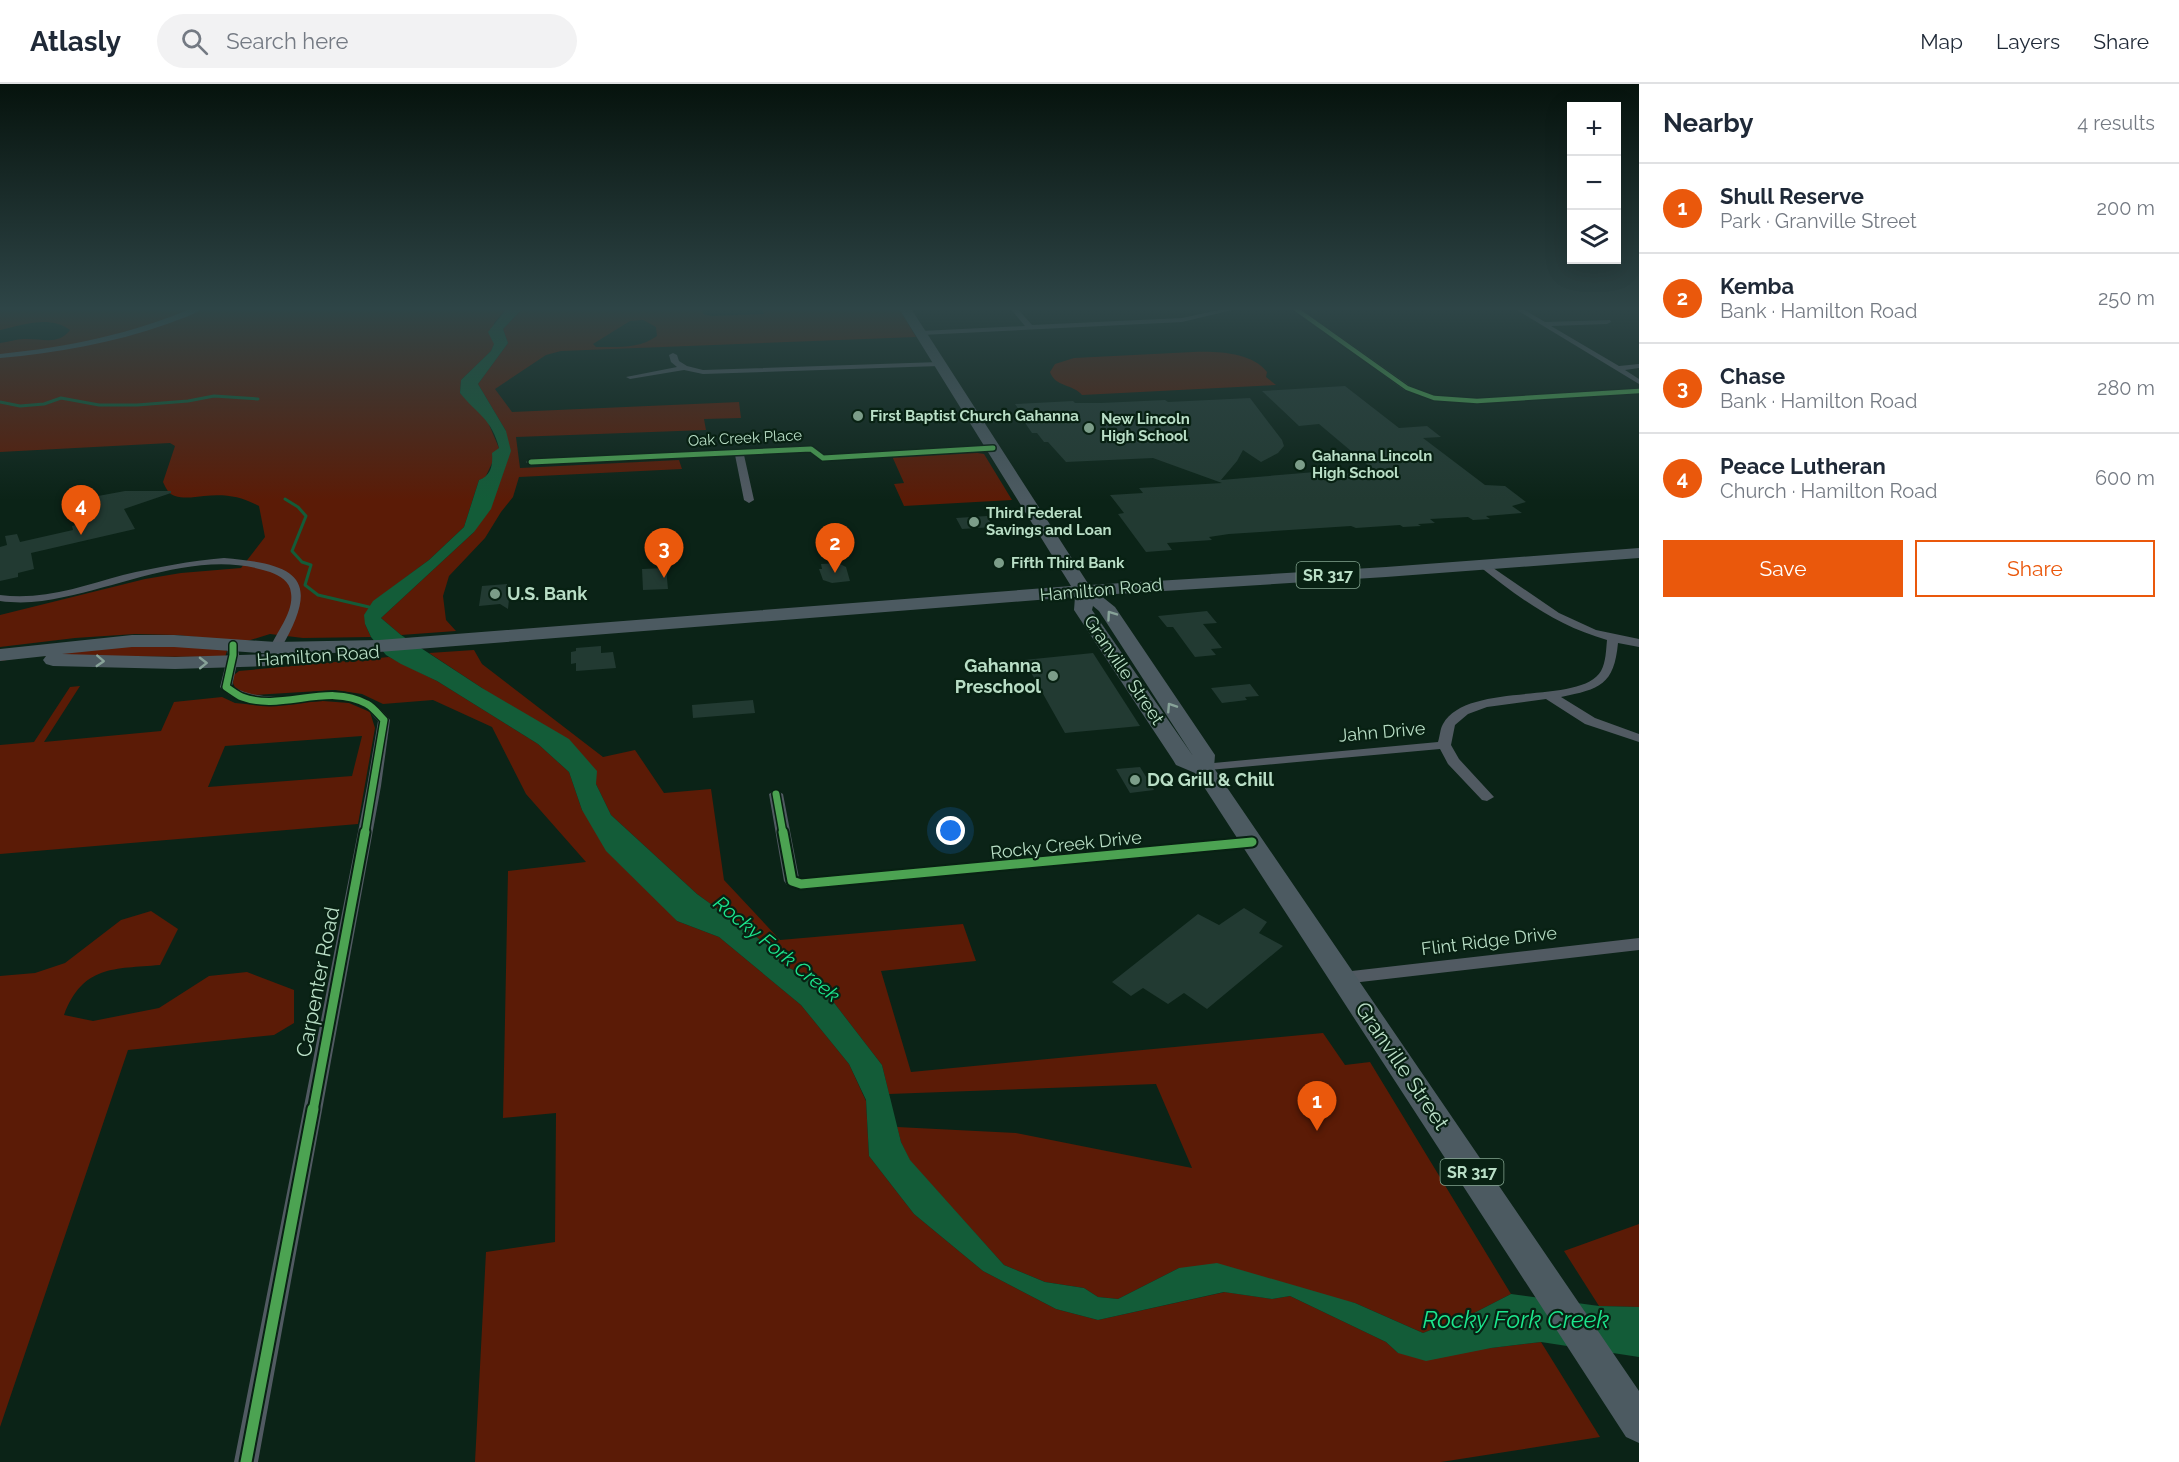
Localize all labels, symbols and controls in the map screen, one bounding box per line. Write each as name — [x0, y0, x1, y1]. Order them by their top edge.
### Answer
search box — [157, 14, 577, 68]
text: Atlasly — [30, 25, 121, 58]
icon: search — [178, 25, 211, 58]
text: Search here — [226, 28, 348, 54]
text: Map — [1920, 29, 1963, 54]
text: Layers — [1996, 29, 2060, 54]
text: Share — [2093, 29, 2149, 54]
map controls — [1567, 102, 1621, 264]
button: + — [1567, 102, 1621, 156]
text: Nearby — [1663, 108, 1753, 138]
text: 4 results — [2077, 111, 2155, 135]
button: − — [1567, 156, 1621, 210]
text: Shull Reserve — [1720, 183, 1864, 209]
text: 1 — [1678, 196, 1687, 220]
text: 200 m — [2097, 196, 2155, 220]
text: Park · Granville Street — [1720, 209, 1917, 233]
button: layers — [1567, 210, 1621, 264]
text: Kemba — [1720, 273, 1794, 299]
text: 2 — [1677, 286, 1688, 310]
text: 250 m — [2098, 286, 2155, 310]
text: Bank · Hamilton Road — [1720, 299, 1917, 323]
text: Chase — [1720, 363, 1785, 389]
text: 3 — [1677, 376, 1688, 400]
text: 280 m — [2097, 376, 2155, 400]
text: Bank · Hamilton Road — [1720, 389, 1917, 413]
place label: First Baptist Church Gahanna — [870, 407, 1079, 425]
marker: First Baptist Church Gahanna — [851, 409, 865, 423]
place label: New Lincoln High School — [1101, 410, 1190, 445]
marker: New Lincoln High School — [1082, 421, 1096, 435]
street label: Oak Creek Place — [687, 426, 803, 450]
place label: Gahanna Lincoln High School — [1312, 447, 1432, 482]
text: Peace Lutheran — [1720, 453, 1886, 479]
marker: Gahanna Lincoln High School — [1293, 458, 1307, 472]
text: 4 — [1677, 466, 1688, 490]
text: 600 m — [2095, 466, 2155, 490]
text: Church · Hamilton Road — [1720, 479, 1937, 503]
pin: 4 — [62, 486, 100, 535]
place label: Third Federal Savings and Loan — [986, 504, 1112, 539]
marker: Third Federal Savings and Loan — [967, 515, 981, 529]
pin: 2 — [816, 524, 854, 573]
pin: 3 — [644, 528, 684, 578]
button: Save — [1663, 540, 1903, 597]
button: Share — [1915, 540, 2155, 597]
place label: Fifth Third Bank — [1011, 554, 1125, 572]
marker: Fifth Third Bank — [992, 556, 1006, 570]
road number: SR 317 — [1296, 562, 1360, 588]
street label: Hamilton Road — [1039, 574, 1163, 605]
place label: U.S. Bank — [507, 583, 588, 604]
marker: U.S. Bank — [488, 587, 502, 601]
street label: Granville Street — [1080, 611, 1169, 729]
one-way arrow — [1107, 611, 1118, 622]
street label: Hamilton Road — [256, 641, 380, 670]
one-way arrow — [95, 655, 104, 668]
place label: Gahanna Preschool — [955, 655, 1041, 697]
one-way arrow — [199, 656, 208, 669]
marker: Gahanna Preschool — [1046, 669, 1060, 683]
one-way arrow — [1167, 702, 1178, 713]
street label: Jahn Drive — [1338, 717, 1427, 746]
place label: DQ Grill & Chill — [1147, 769, 1274, 790]
marker: DQ Grill & Chill — [1128, 773, 1142, 787]
your location — [936, 816, 965, 845]
street label: Rocky Creek Drive — [989, 826, 1143, 863]
water label: Rocky Fork Creek — [709, 891, 845, 1008]
street label: Carpenter Road — [291, 905, 344, 1059]
street label: Flint Ridge Drive — [1420, 922, 1558, 959]
street label: Granville Street — [1350, 997, 1454, 1134]
pin: 1 — [1298, 1082, 1336, 1131]
road number: SR 317 — [1440, 1159, 1504, 1185]
water label: Rocky Fork Creek — [1423, 1305, 1610, 1334]

